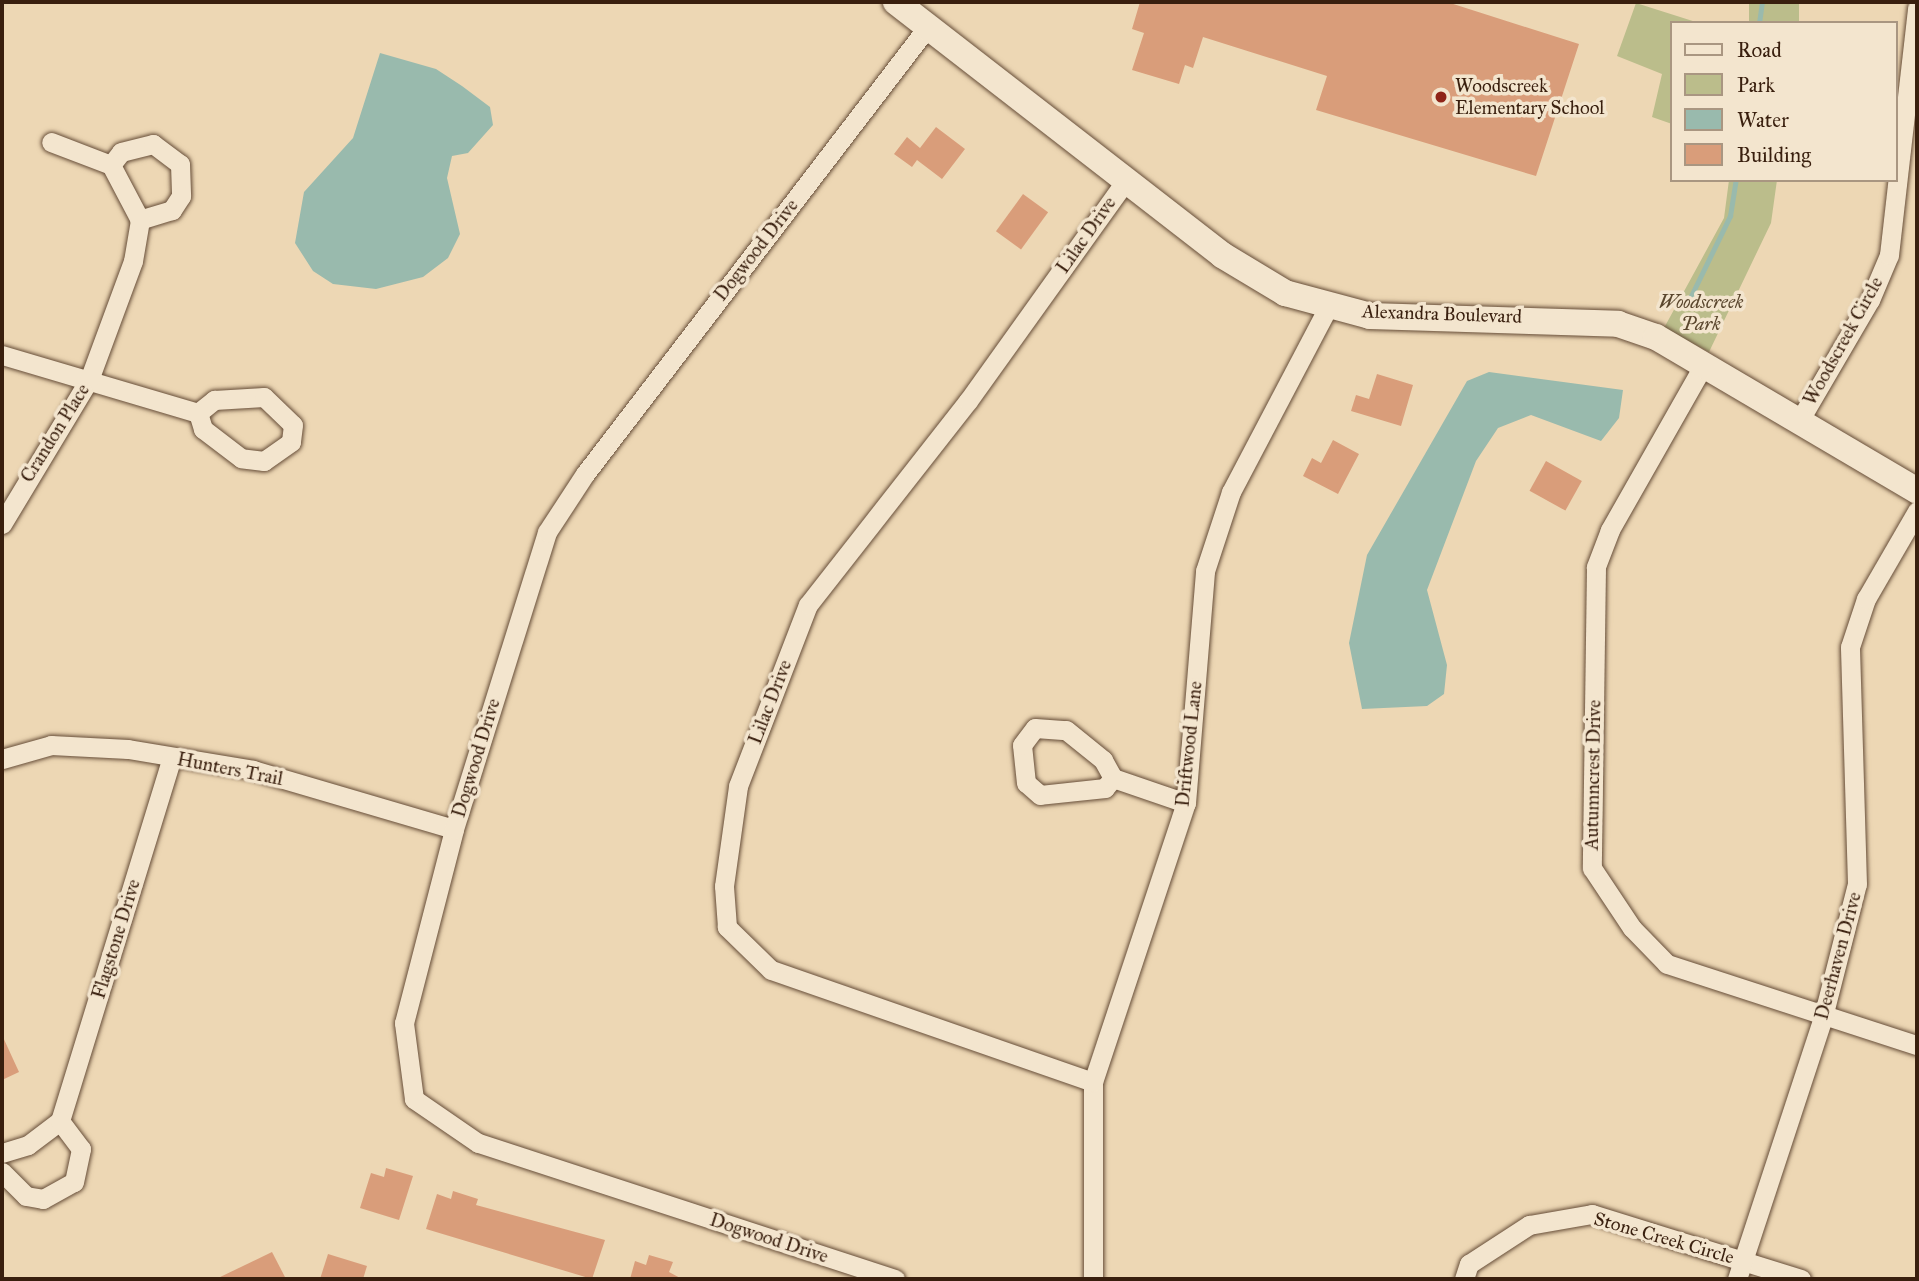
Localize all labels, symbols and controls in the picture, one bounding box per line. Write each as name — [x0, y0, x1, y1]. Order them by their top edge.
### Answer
legend — [1671, 21, 1898, 182]
text: Road — [1737, 37, 1782, 63]
text: Park — [1737, 72, 1775, 98]
place label: Woodscreek Elementary School — [1455, 75, 1604, 119]
marker: Woodscreek Elementary School — [1433, 89, 1449, 105]
text: Water — [1737, 107, 1789, 133]
text: Building — [1737, 142, 1811, 168]
street label: Lilac Drive — [1051, 192, 1121, 278]
street label: Dogwood Drive — [709, 194, 803, 306]
street label: Woodscreek Circle — [1798, 273, 1888, 409]
park label: Woodscreek Park — [1659, 291, 1743, 335]
street label: Alexandra Boulevard — [1362, 300, 1522, 328]
street label: Crandon Place — [16, 379, 94, 487]
street label: Lilac Drive — [744, 657, 796, 747]
street label: Driftwood Lane — [1171, 680, 1207, 808]
street label: Dogwood Drive — [447, 696, 505, 820]
street label: Autumncrest Drive — [1580, 700, 1606, 850]
street label: Hunters Trail — [175, 748, 285, 790]
street label: Flagstone Drive — [87, 876, 145, 1002]
street label: Deerhaven Drive — [1810, 890, 1866, 1022]
street label: Stone Creek Circle — [1591, 1207, 1737, 1269]
street label: Dogwood Drive — [707, 1208, 831, 1268]

